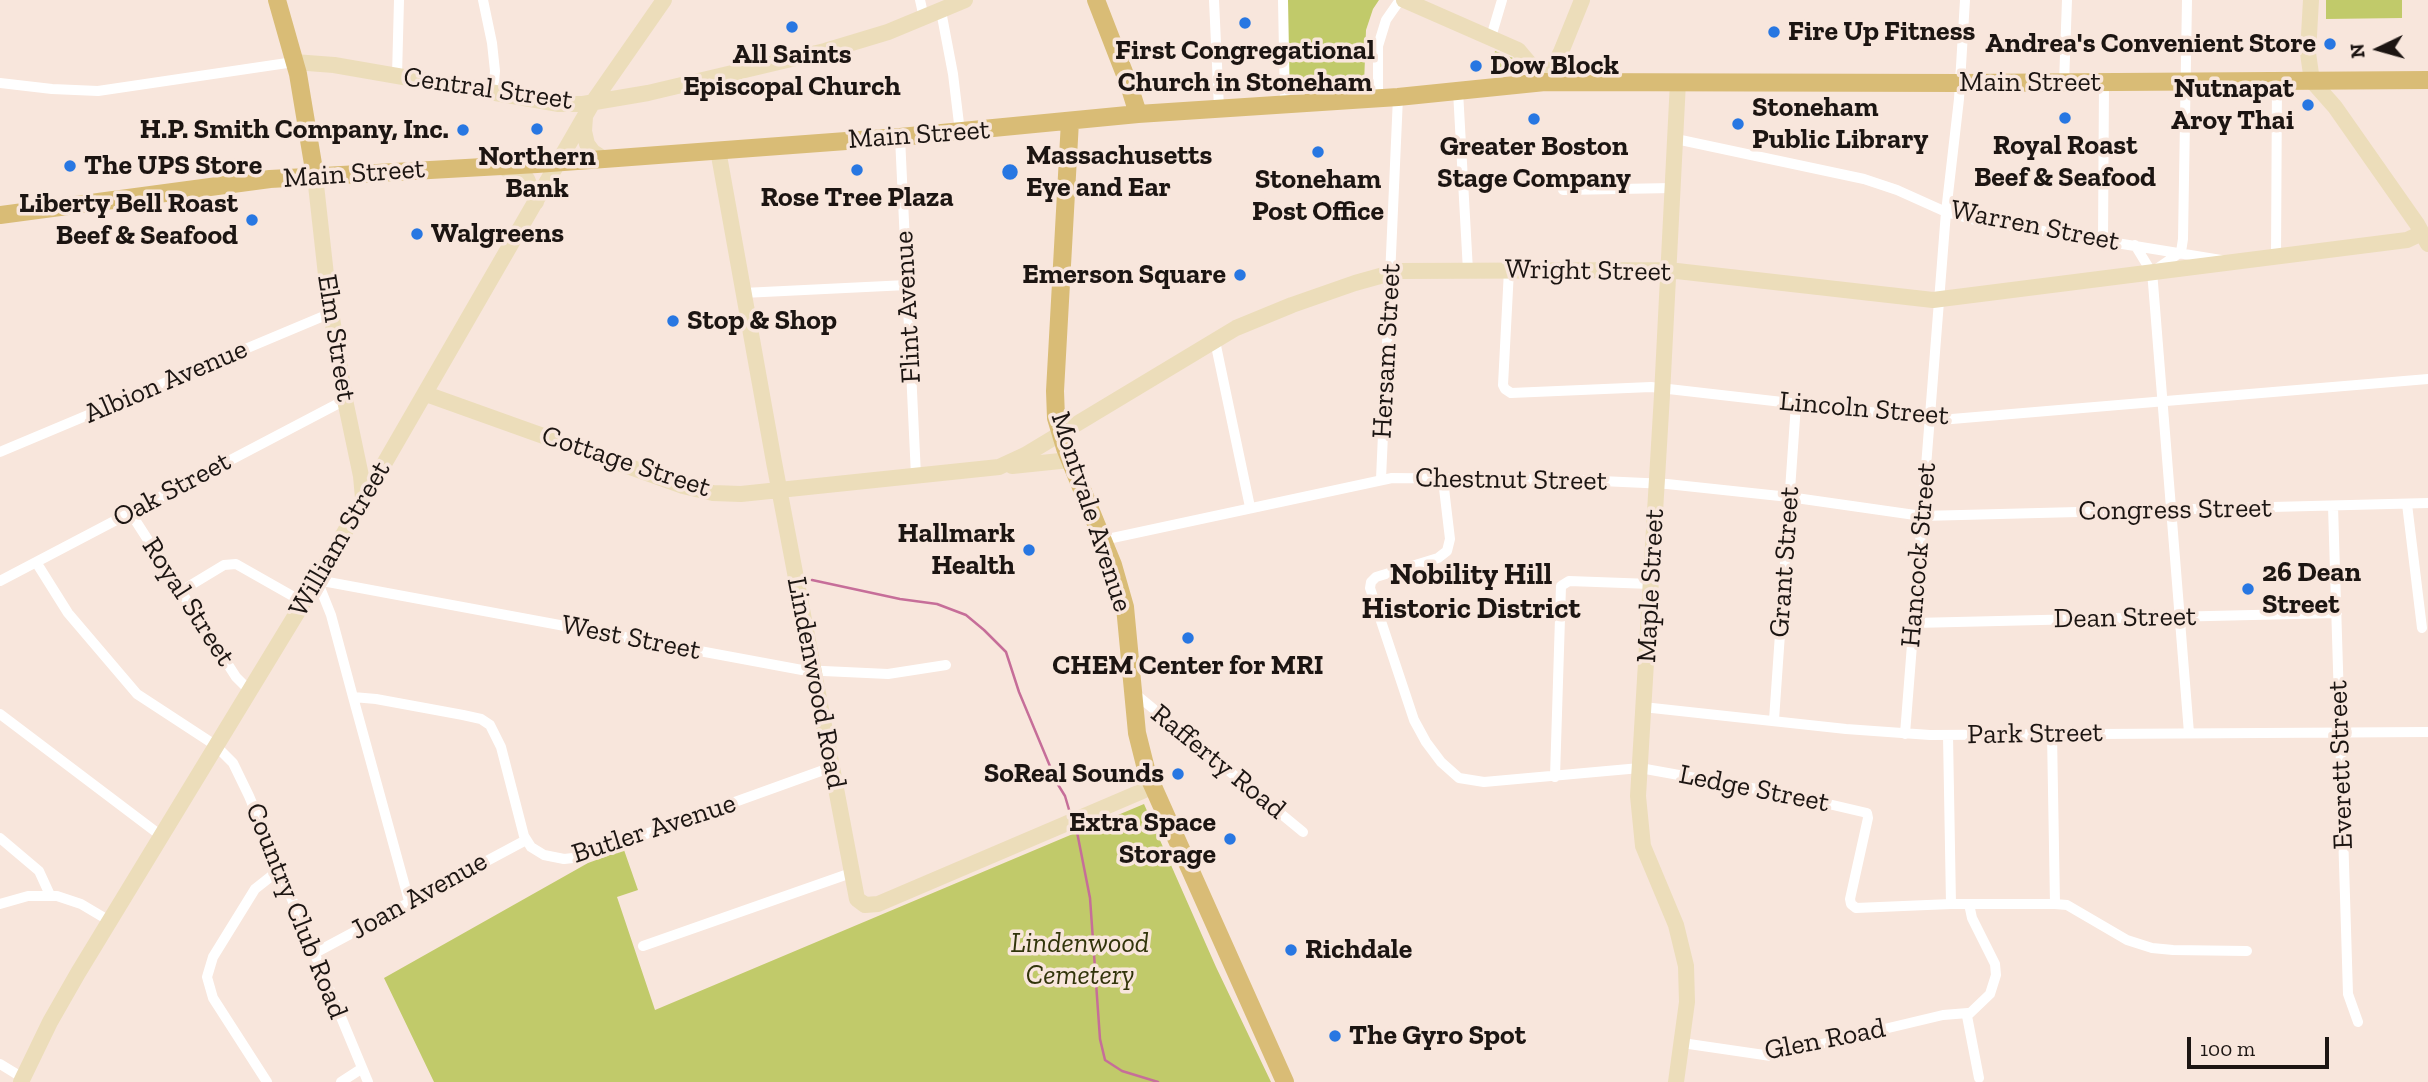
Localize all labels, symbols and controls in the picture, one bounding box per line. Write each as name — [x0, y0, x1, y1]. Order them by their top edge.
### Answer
north arrow — [2344, 14, 2414, 84]
marker: First Congregational Church in Stoneham — [1237, 15, 1253, 31]
place label: Fire Up Fitness — [1788, 15, 1975, 49]
marker: All Saints Episcopal Church — [784, 19, 800, 35]
marker: Fire Up Fitness — [1766, 24, 1782, 40]
place label: Andrea's Convenient Store — [1985, 27, 2316, 61]
place label: First Congregational Church in Stoneham — [1115, 34, 1375, 100]
marker: Andrea's Convenient Store — [2322, 36, 2338, 52]
place label: All Saints Episcopal Church — [683, 38, 901, 104]
text: N — [2345, 43, 2370, 59]
place label: Dow Block — [1490, 49, 1619, 83]
marker: Dow Block — [1468, 58, 1484, 74]
street label: Central Street — [401, 60, 575, 118]
street label: Main Street — [1959, 66, 2101, 100]
place label: Nutnapat Aroy Thai — [2171, 72, 2294, 138]
place label: Stoneham Public Library — [1752, 91, 1928, 157]
marker: Nutnapat Aroy Thai — [2300, 97, 2316, 113]
marker: Royal Roast Beef & Seafood — [2057, 110, 2073, 126]
marker: Greater Boston Stage Company — [1526, 111, 1542, 127]
place label: H.P. Smith Company, Inc. — [140, 113, 449, 147]
street label: Main Street — [847, 113, 991, 157]
marker: Stoneham Public Library — [1730, 116, 1746, 132]
marker: Northern Bank — [529, 121, 545, 137]
marker: H.P. Smith Company, Inc. — [455, 122, 471, 138]
place label: Royal Roast Beef & Seafood — [1974, 129, 2156, 195]
place label: Greater Boston Stage Company — [1437, 130, 1631, 196]
place label: Massachusetts Eye and Ear — [1026, 139, 1212, 205]
place label: Northern Bank — [478, 140, 596, 206]
marker: Stoneham Post Office — [1310, 144, 1326, 160]
place label: The UPS Store — [84, 149, 262, 183]
street label: Main Street — [282, 152, 426, 196]
marker: The UPS Store — [62, 158, 78, 174]
marker: Rose Tree Plaza — [849, 162, 865, 178]
marker: Massachusetts Eye and Ear — [1000, 162, 1020, 182]
place label: Stoneham Post Office — [1252, 163, 1384, 229]
place label: Rose Tree Plaza — [760, 181, 954, 215]
place label: Liberty Bell Roast Beef & Seafood — [19, 187, 238, 253]
street label: Warren Street — [1948, 193, 2122, 259]
marker: Liberty Bell Roast Beef & Seafood — [244, 212, 260, 228]
place label: Walgreens — [431, 217, 564, 251]
marker: Walgreens — [409, 226, 425, 242]
street label: Flint Avenue — [887, 230, 929, 384]
street label: Wright Street — [1505, 253, 1671, 289]
place label: Emerson Square — [1022, 258, 1226, 292]
street label: Hersam Street — [1366, 262, 1408, 440]
marker: Emerson Square — [1232, 267, 1248, 283]
street label: Elm Street — [309, 272, 363, 404]
place label: Stop & Shop — [687, 304, 837, 338]
marker: Stop & Shop — [665, 313, 681, 329]
street label: Albion Avenue — [79, 333, 253, 431]
street label: Lincoln Street — [1778, 385, 1950, 433]
street label: Montvale Avenue — [1043, 408, 1139, 616]
street label: Cottage Street — [537, 419, 715, 505]
street label: Oak Street — [107, 445, 237, 535]
street label: William Street — [282, 455, 398, 623]
street label: Hancock Street — [1894, 461, 1944, 649]
street label: Chestnut Street — [1415, 462, 1607, 498]
street label: Grant Street — [1763, 485, 1807, 639]
street label: Congress Street — [2078, 492, 2272, 528]
street label: Maple Street — [1630, 508, 1672, 664]
place label: Hallmark Health — [897, 517, 1015, 583]
street label: Royal Street — [134, 532, 242, 672]
marker: Hallmark Health — [1021, 542, 1037, 558]
place label: 26 Dean Street — [2262, 556, 2361, 622]
district label: Nobility Hill Historic District — [1362, 557, 1580, 628]
street label: Lindenwood Road — [779, 574, 853, 792]
marker: 26 Dean Street — [2240, 581, 2256, 597]
street label: Dean Street — [2053, 600, 2197, 636]
street label: West Street — [559, 608, 703, 668]
marker: CHEM Center for MRI — [1180, 630, 1196, 646]
place label: CHEM Center for MRI — [1052, 649, 1324, 683]
street label: Everett Street — [2321, 680, 2361, 850]
street label: Rafferty Road — [1144, 697, 1292, 827]
street label: Park Street — [1967, 716, 2103, 752]
place label: SoReal Sounds — [984, 757, 1164, 791]
street label: Ledge Street — [1676, 758, 1832, 820]
marker: SoReal Sounds — [1170, 766, 1186, 782]
street label: Butler Avenue — [568, 787, 740, 871]
street label: Country Club Road — [237, 798, 355, 1024]
place label: Extra Space Storage — [1069, 806, 1216, 872]
marker: Extra Space Storage — [1222, 831, 1238, 847]
street label: Joan Avenue — [345, 845, 493, 947]
park label: Lindenwood Cemetery — [1011, 927, 1149, 993]
place label: Richdale — [1305, 933, 1412, 967]
marker: Richdale — [1283, 942, 1299, 958]
street label: Glen Road — [1762, 1012, 1888, 1068]
place label: The Gyro Spot — [1349, 1019, 1526, 1053]
scale bar — [2190, 1023, 2332, 1066]
marker: The Gyro Spot — [1327, 1028, 1343, 1044]
text: 100 m — [2200, 1036, 2255, 1061]

